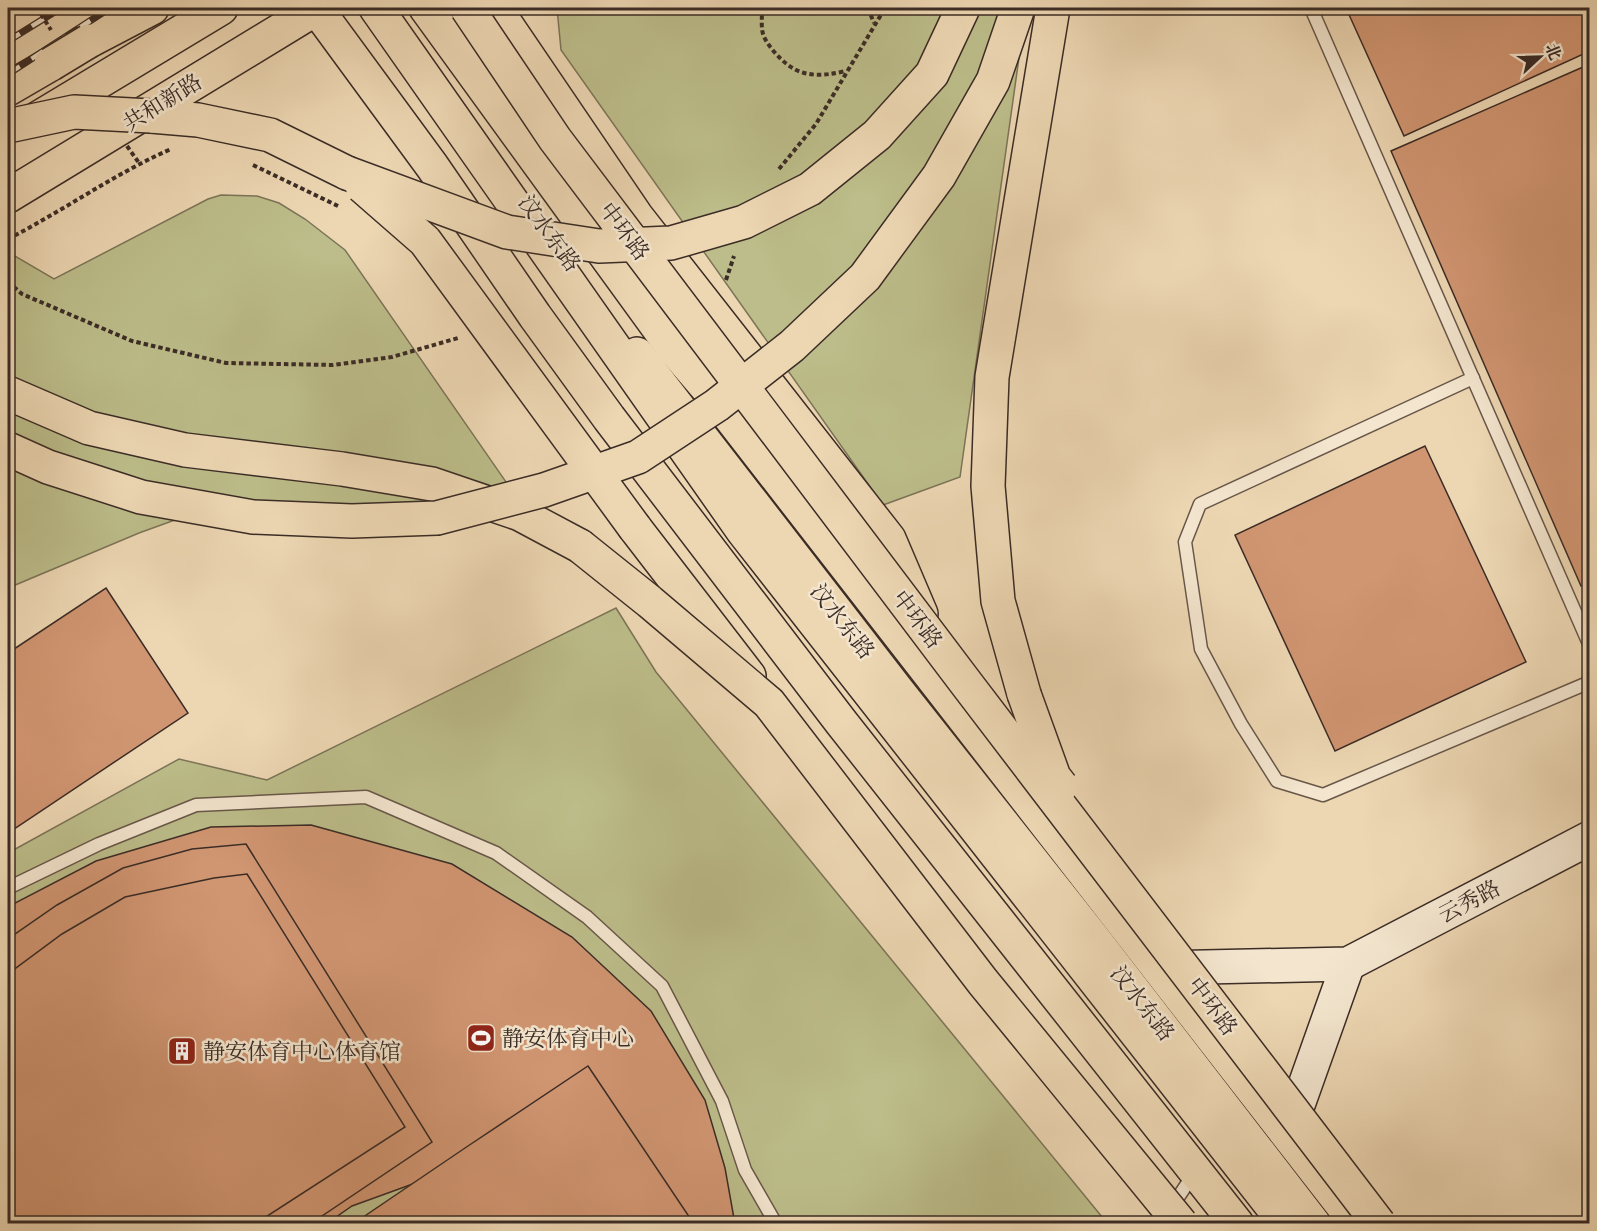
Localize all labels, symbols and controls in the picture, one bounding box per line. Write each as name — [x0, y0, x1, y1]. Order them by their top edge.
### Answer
north arrow — [1510, 27, 1570, 87]
text: 北 — [1541, 41, 1565, 63]
street label: 共和新路 — [118, 69, 207, 138]
street label: 汶水东路 — [512, 190, 586, 277]
street label: 中环路 — [593, 197, 654, 266]
street label: 汶水东路 — [804, 579, 880, 665]
street label: 中环路 — [886, 585, 947, 654]
street label: 云秀路 — [1434, 875, 1505, 930]
street label: 汶水东路 — [1104, 961, 1180, 1047]
street label: 中环路 — [1181, 972, 1242, 1041]
sports icon: 静安体育中心 — [465, 1022, 497, 1054]
place label: 静安体育中心 — [502, 1026, 634, 1053]
building icon: 静安体育中心体育馆 — [166, 1035, 198, 1067]
place label: 静安体育中心体育馆 — [203, 1039, 401, 1066]

